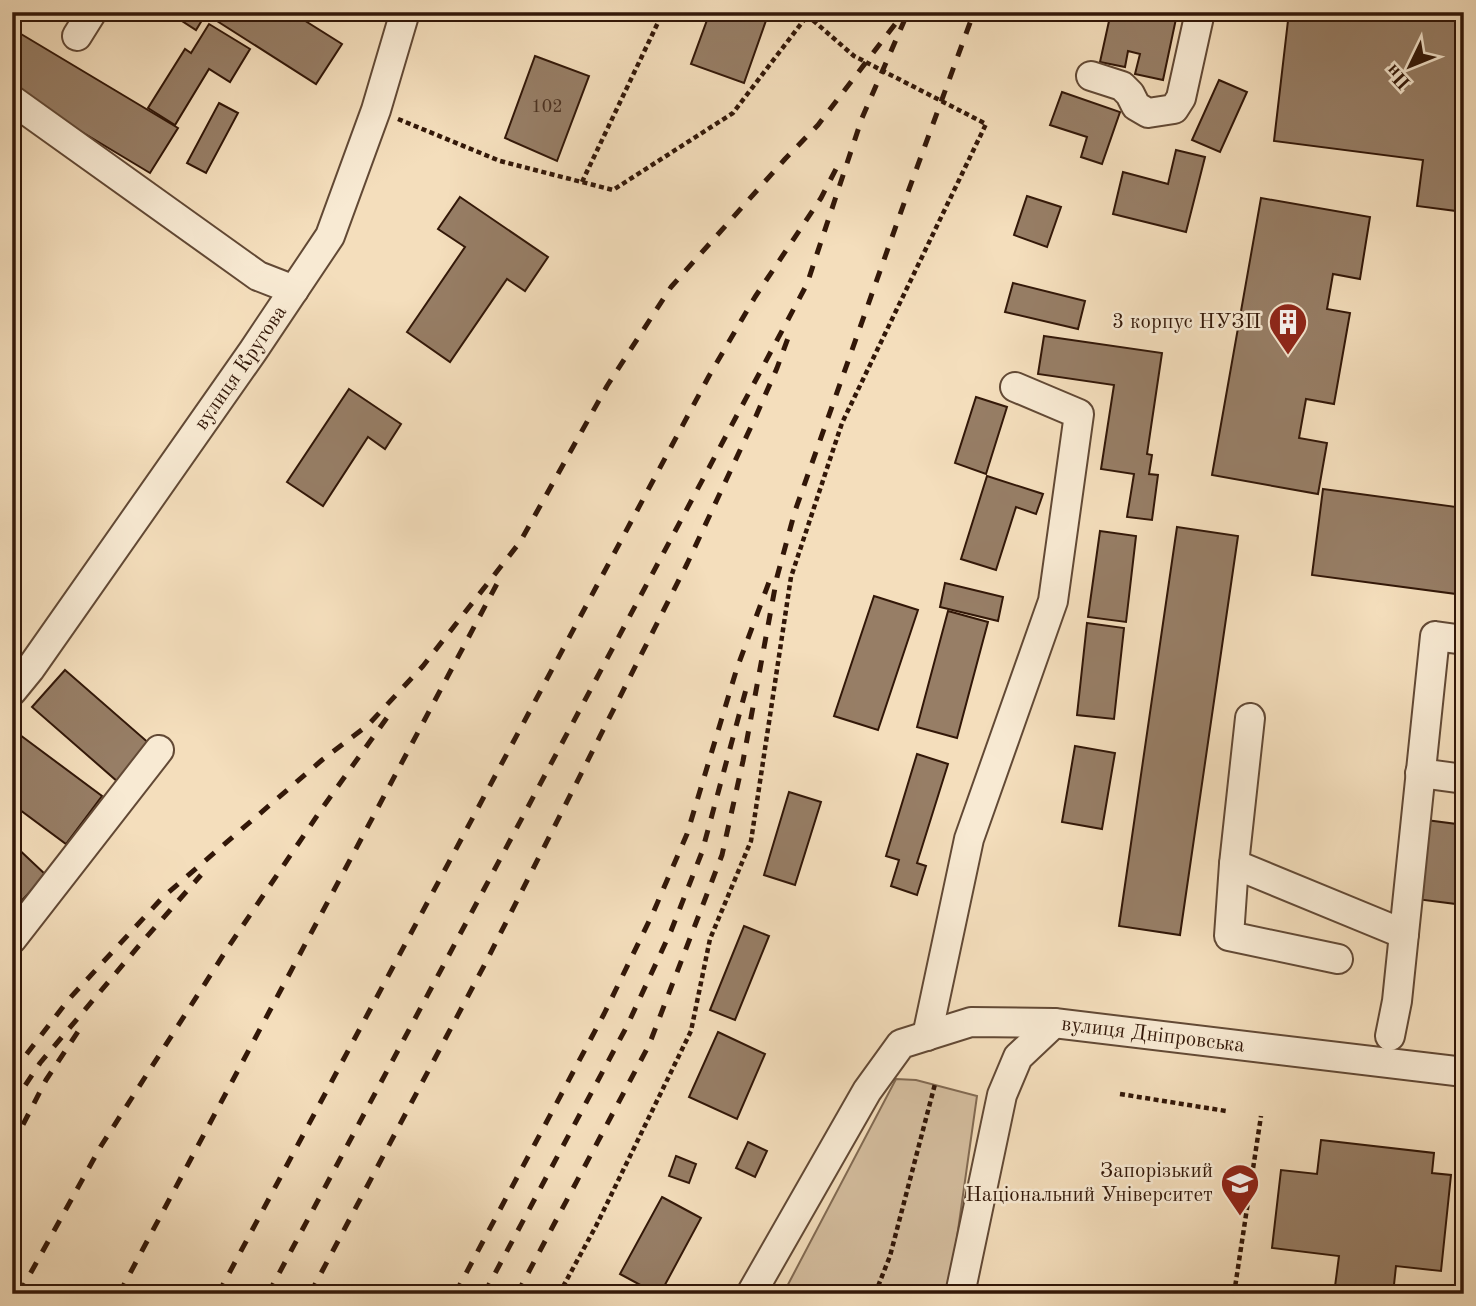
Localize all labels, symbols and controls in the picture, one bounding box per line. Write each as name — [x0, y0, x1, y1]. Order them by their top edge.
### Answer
north arrow — [1374, 32, 1444, 102]
text: Пн — [1384, 60, 1415, 92]
house number: 102 — [531, 98, 563, 116]
building icon: 3 корпус НУЗП — [1267, 301, 1309, 356]
street label: вулиця Кругова — [191, 302, 291, 434]
place label: 3 корпус НУЗП — [1112, 312, 1261, 333]
street label: вулиця Дніпровська — [1060, 1013, 1246, 1056]
place label: Запорізький Національний Університет — [965, 1161, 1213, 1206]
school or university icon: Запорізький Національний Університет — [1219, 1162, 1261, 1217]

